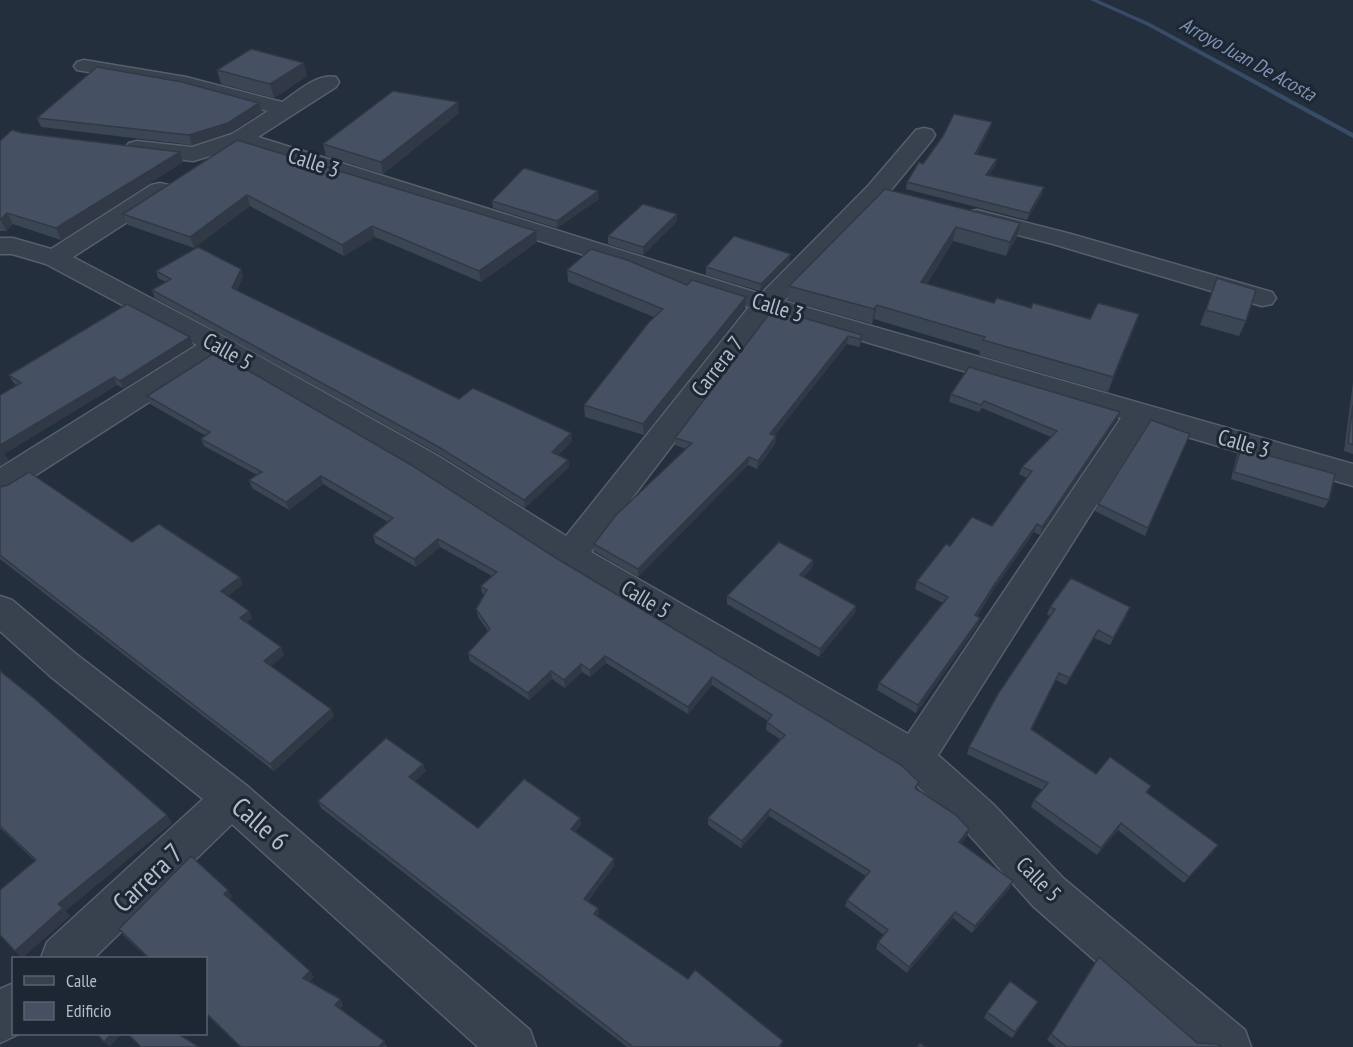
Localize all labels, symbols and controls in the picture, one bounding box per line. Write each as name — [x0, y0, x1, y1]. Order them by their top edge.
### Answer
water label: Arroyo Juan De Acosta — [1176, 11, 1321, 107]
street label: Calle 3 — [285, 141, 343, 183]
street label: Calle 3 — [749, 286, 807, 328]
street label: Calle 5 — [198, 326, 258, 376]
street label: Carrera 7 — [685, 330, 749, 402]
street label: Calle 3 — [1215, 422, 1273, 464]
street label: Calle 5 — [616, 573, 676, 625]
street label: Calle 6 — [225, 789, 296, 857]
street label: Carrera 7 — [105, 836, 190, 919]
street label: Calle 5 — [1011, 851, 1067, 907]
legend — [12, 957, 207, 1035]
text: Calle — [66, 969, 97, 992]
text: Edificio — [66, 999, 112, 1022]

